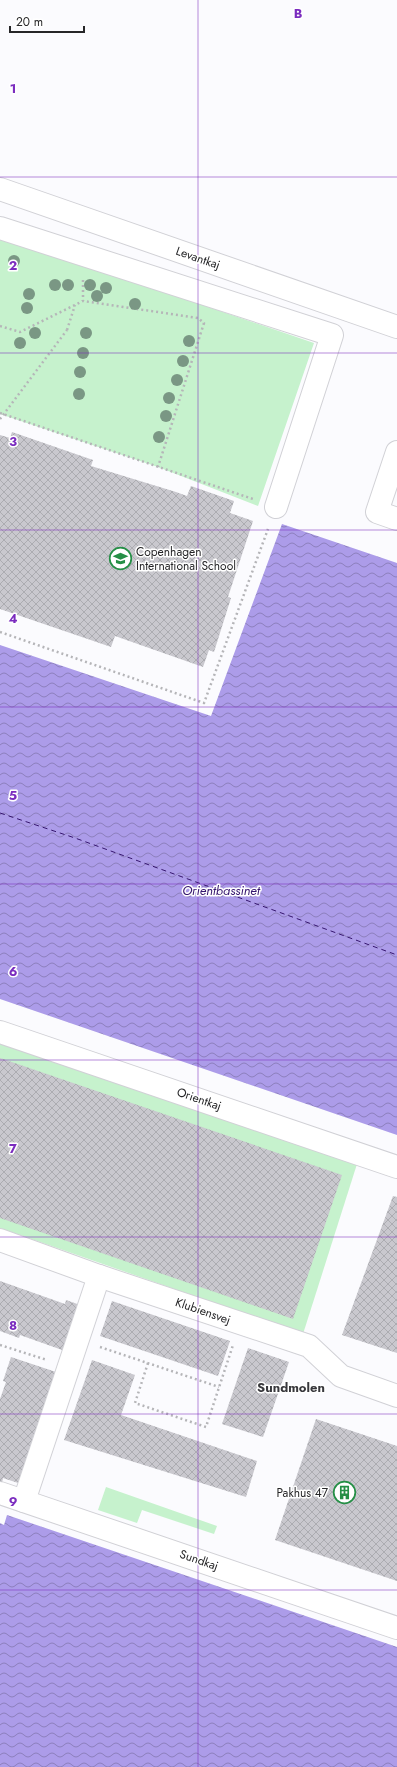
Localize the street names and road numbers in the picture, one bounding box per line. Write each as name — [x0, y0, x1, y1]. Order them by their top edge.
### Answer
street label: Levantkaj — [173, 242, 223, 274]
street label: Orientkaj — [174, 1083, 224, 1115]
street label: Klubiensvej — [173, 1293, 233, 1329]
street label: Sundkaj — [177, 1545, 221, 1575]

